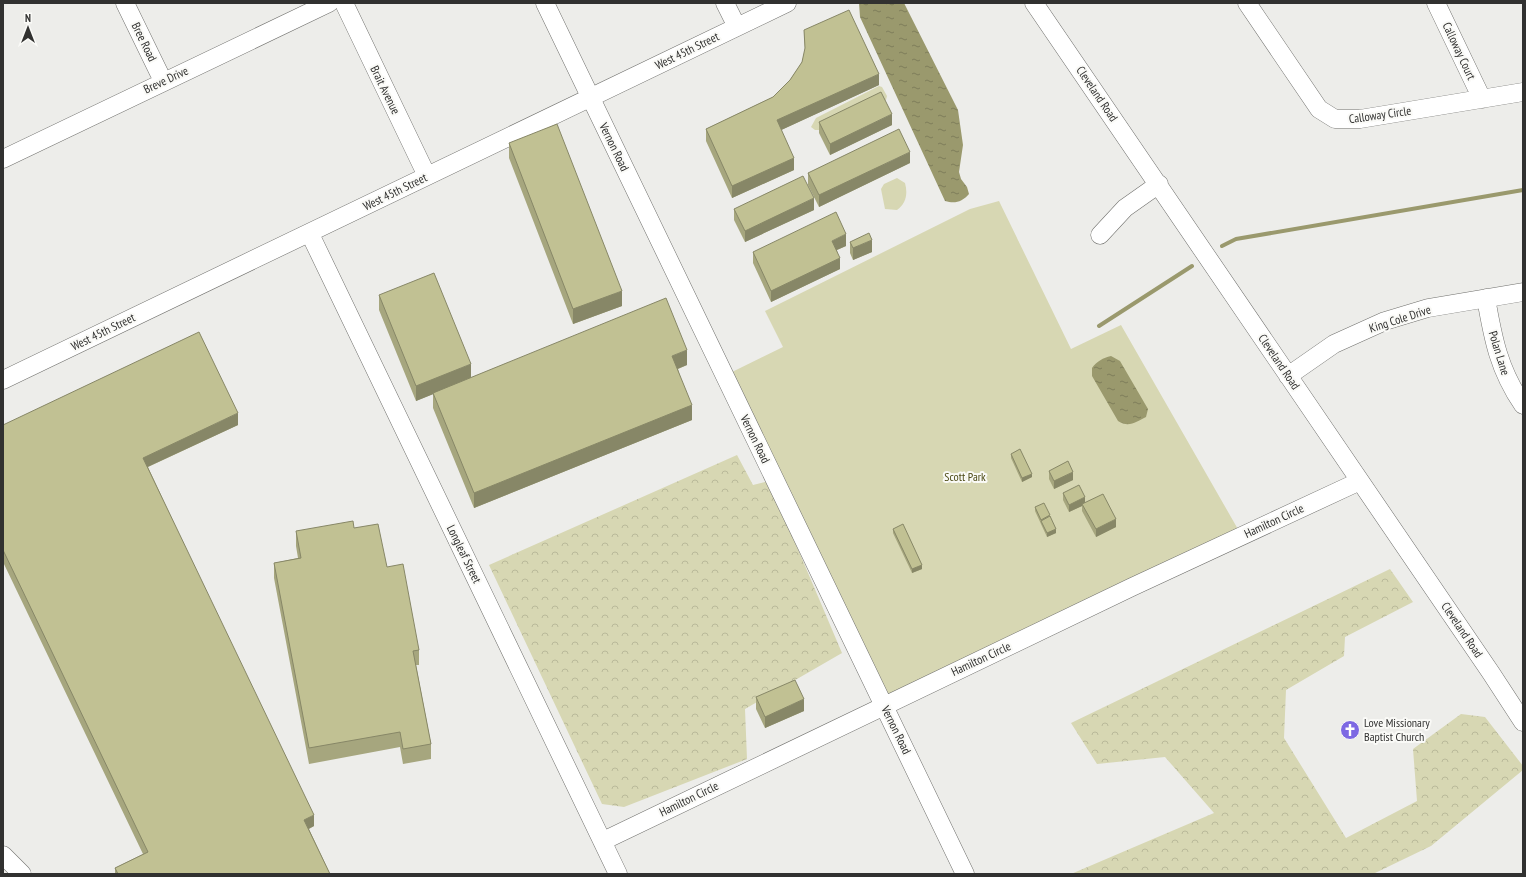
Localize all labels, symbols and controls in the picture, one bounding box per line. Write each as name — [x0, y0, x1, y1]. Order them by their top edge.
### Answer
north arrow — [8, 8, 48, 48]
text: N — [25, 11, 31, 25]
street label: Bree Road — [129, 20, 160, 64]
street label: Calloway Court — [1440, 20, 1480, 83]
street label: West 45th Street — [652, 28, 722, 72]
street label: Breve Drive — [141, 63, 191, 96]
street label: Brait Avenue — [367, 63, 404, 117]
street label: Cleveland Road — [1073, 63, 1121, 124]
street label: Calloway Circle — [1348, 103, 1412, 126]
street label: Vernon Road — [596, 119, 633, 173]
street label: West 45th Street — [360, 169, 430, 213]
street label: King Cole Drive — [1367, 301, 1433, 336]
street label: West 45th Street — [68, 309, 138, 353]
street label: Polan Lane — [1486, 329, 1513, 377]
street label: Cleveland Road — [1255, 331, 1303, 392]
street label: Vernon Road — [737, 411, 774, 465]
park label: Scott Park — [944, 469, 986, 484]
street label: Hamilton Circle — [1242, 500, 1306, 541]
street label: Longleaf Street — [444, 522, 485, 586]
street label: Cleveland Road — [1438, 599, 1486, 660]
street label: Hamilton Circle — [949, 638, 1013, 679]
street label: Vernon Road — [878, 702, 915, 756]
place label: Love Missionary Baptist Church — [1364, 715, 1430, 744]
church icon: Love Missionary Baptist Church — [1339, 719, 1361, 741]
street label: Hamilton Circle — [657, 778, 721, 819]

